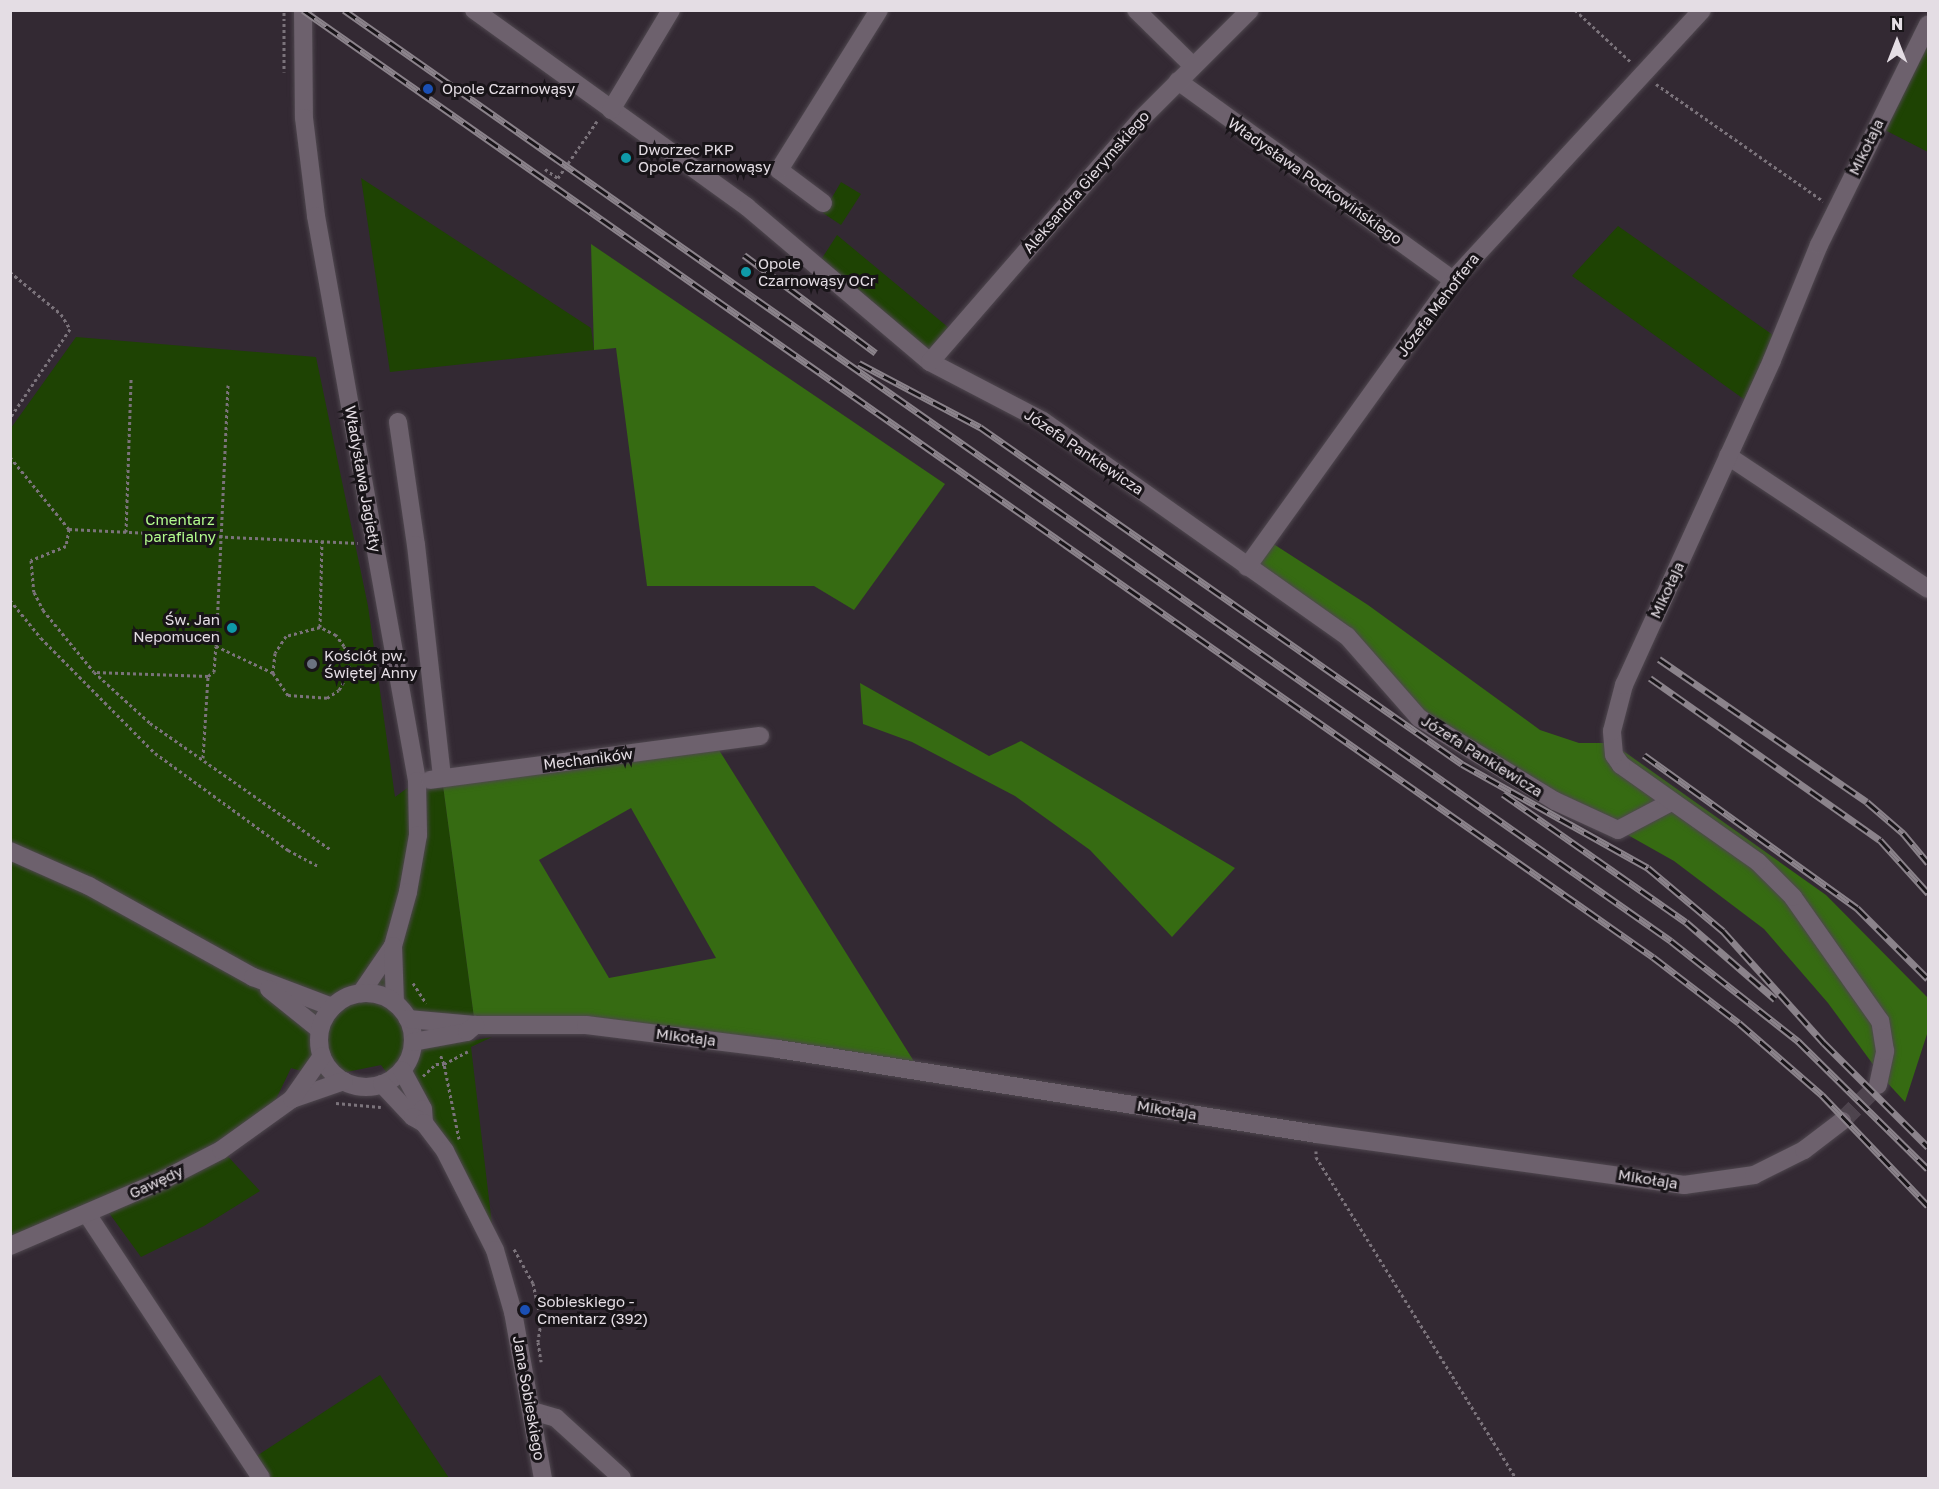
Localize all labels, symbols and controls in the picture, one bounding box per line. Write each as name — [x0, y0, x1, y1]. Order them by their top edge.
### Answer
north arrow — [1867, 12, 1927, 72]
text: N — [1891, 14, 1903, 34]
marker: Opole Czarnowąsy — [419, 80, 437, 98]
place label: Opole Czarnowąsy — [442, 80, 575, 98]
street label: Aleksandra Gierymskiego — [1019, 107, 1153, 257]
street label: Władysława Podkowińskiego — [1224, 114, 1406, 248]
street label: Mikołaja — [1845, 116, 1887, 178]
place label: Dworzec PKP Opole Czarnowąsy — [638, 140, 771, 175]
marker: Dworzec PKP Opole Czarnowąsy — [619, 151, 633, 165]
street label: Józefa Mehoffera — [1393, 250, 1483, 360]
place label: Opole Czarnowąsy OCr — [758, 254, 876, 289]
marker: Opole Czarnowąsy OCr — [739, 265, 753, 279]
street label: Władysława Jagiełły — [341, 404, 385, 554]
street label: Józefa Pankiewicza — [1021, 405, 1147, 499]
park label: Cmentarz parafialny — [144, 510, 216, 545]
street label: Mikołaja — [1646, 559, 1688, 621]
place label: Św. Jan Nepomucen — [133, 610, 220, 645]
marker: Św. Jan Nepomucen — [225, 621, 239, 635]
place label: Kościół pw. Świętej Anny — [324, 646, 417, 681]
marker: Kościół pw. Świętej Anny — [305, 657, 319, 671]
street label: Józefa Pankiewicza — [1418, 711, 1546, 801]
street label: Mechaników — [542, 745, 634, 773]
street label: Mikołaja — [655, 1024, 717, 1050]
street label: Mikołaja — [1136, 1096, 1198, 1124]
street label: Gawędy — [126, 1162, 186, 1202]
street label: Mikołaja — [1617, 1165, 1679, 1193]
place label: Sobieskiego - Cmentarz (392) — [537, 1292, 648, 1327]
marker: Sobieskiego - Cmentarz (392) — [518, 1303, 532, 1317]
street label: Jana Sobieskiego — [509, 1334, 549, 1462]

